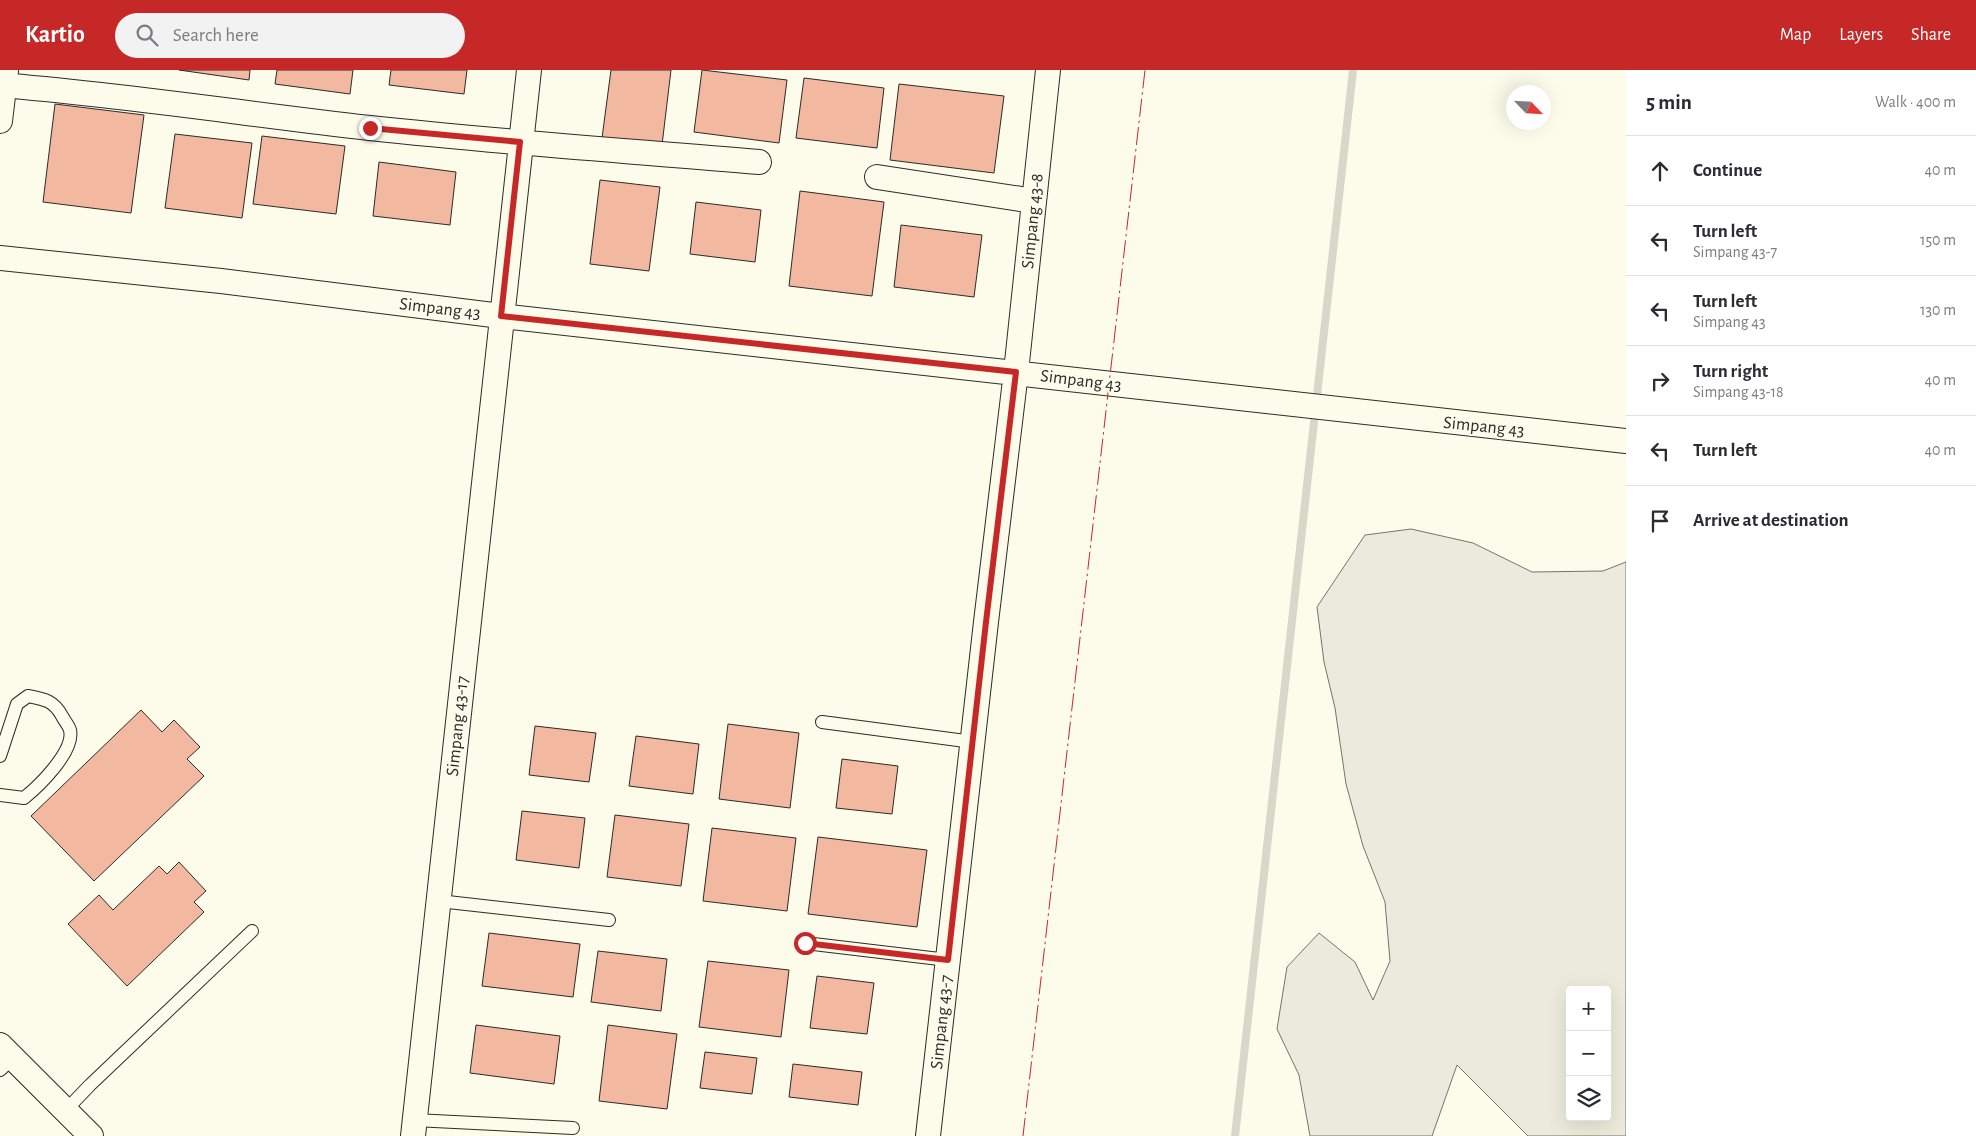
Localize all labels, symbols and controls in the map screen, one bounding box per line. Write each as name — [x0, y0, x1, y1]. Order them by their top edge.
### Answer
search box — [115, 13, 465, 58]
icon: search — [133, 21, 161, 49]
text: Kartio — [25, 23, 85, 47]
text: Search here — [173, 26, 259, 45]
text: Map — [1780, 26, 1811, 44]
text: Layers — [1839, 26, 1883, 44]
text: Share — [1911, 26, 1951, 44]
north arrow — [1506, 85, 1551, 130]
text: 5 min — [1646, 92, 1692, 113]
text: Walk · 400 m — [1875, 94, 1956, 110]
route end — [359, 117, 382, 140]
icon: ahead — [1646, 157, 1674, 185]
text: Continue — [1693, 161, 1762, 180]
text: 40 m — [1924, 162, 1956, 178]
street label: Simpang 43-8 — [1019, 173, 1047, 270]
text: Turn left — [1693, 222, 1757, 241]
icon: left — [1646, 227, 1674, 255]
text: 150 m — [1920, 232, 1956, 248]
text: Simpang 43-7 — [1693, 244, 1777, 260]
text: Turn left — [1693, 292, 1757, 311]
street label: Simpang 43 — [398, 295, 481, 323]
icon: left — [1646, 297, 1674, 325]
text: 130 m — [1920, 302, 1956, 318]
text: Simpang 43 — [1693, 314, 1766, 330]
text: Turn right — [1693, 362, 1768, 381]
street label: Simpang 43 — [1039, 367, 1122, 395]
icon: right — [1646, 367, 1674, 395]
text: 40 m — [1924, 372, 1956, 388]
text: Simpang 43-18 — [1693, 384, 1784, 400]
street label: Simpang 43 — [1442, 414, 1525, 440]
icon: left — [1646, 437, 1674, 465]
text: Turn left — [1693, 441, 1757, 460]
text: 40 m — [1924, 442, 1956, 458]
icon: arrive — [1646, 507, 1674, 535]
text: Arrive at destination — [1693, 511, 1849, 530]
street label: Simpang 43-17 — [444, 675, 472, 777]
route start — [794, 932, 817, 955]
street label: Simpang 43-7 — [928, 974, 956, 1070]
map controls — [1566, 986, 1611, 1121]
button: + — [1566, 986, 1611, 1031]
button: − — [1566, 1031, 1611, 1076]
button: layers — [1566, 1076, 1611, 1121]

